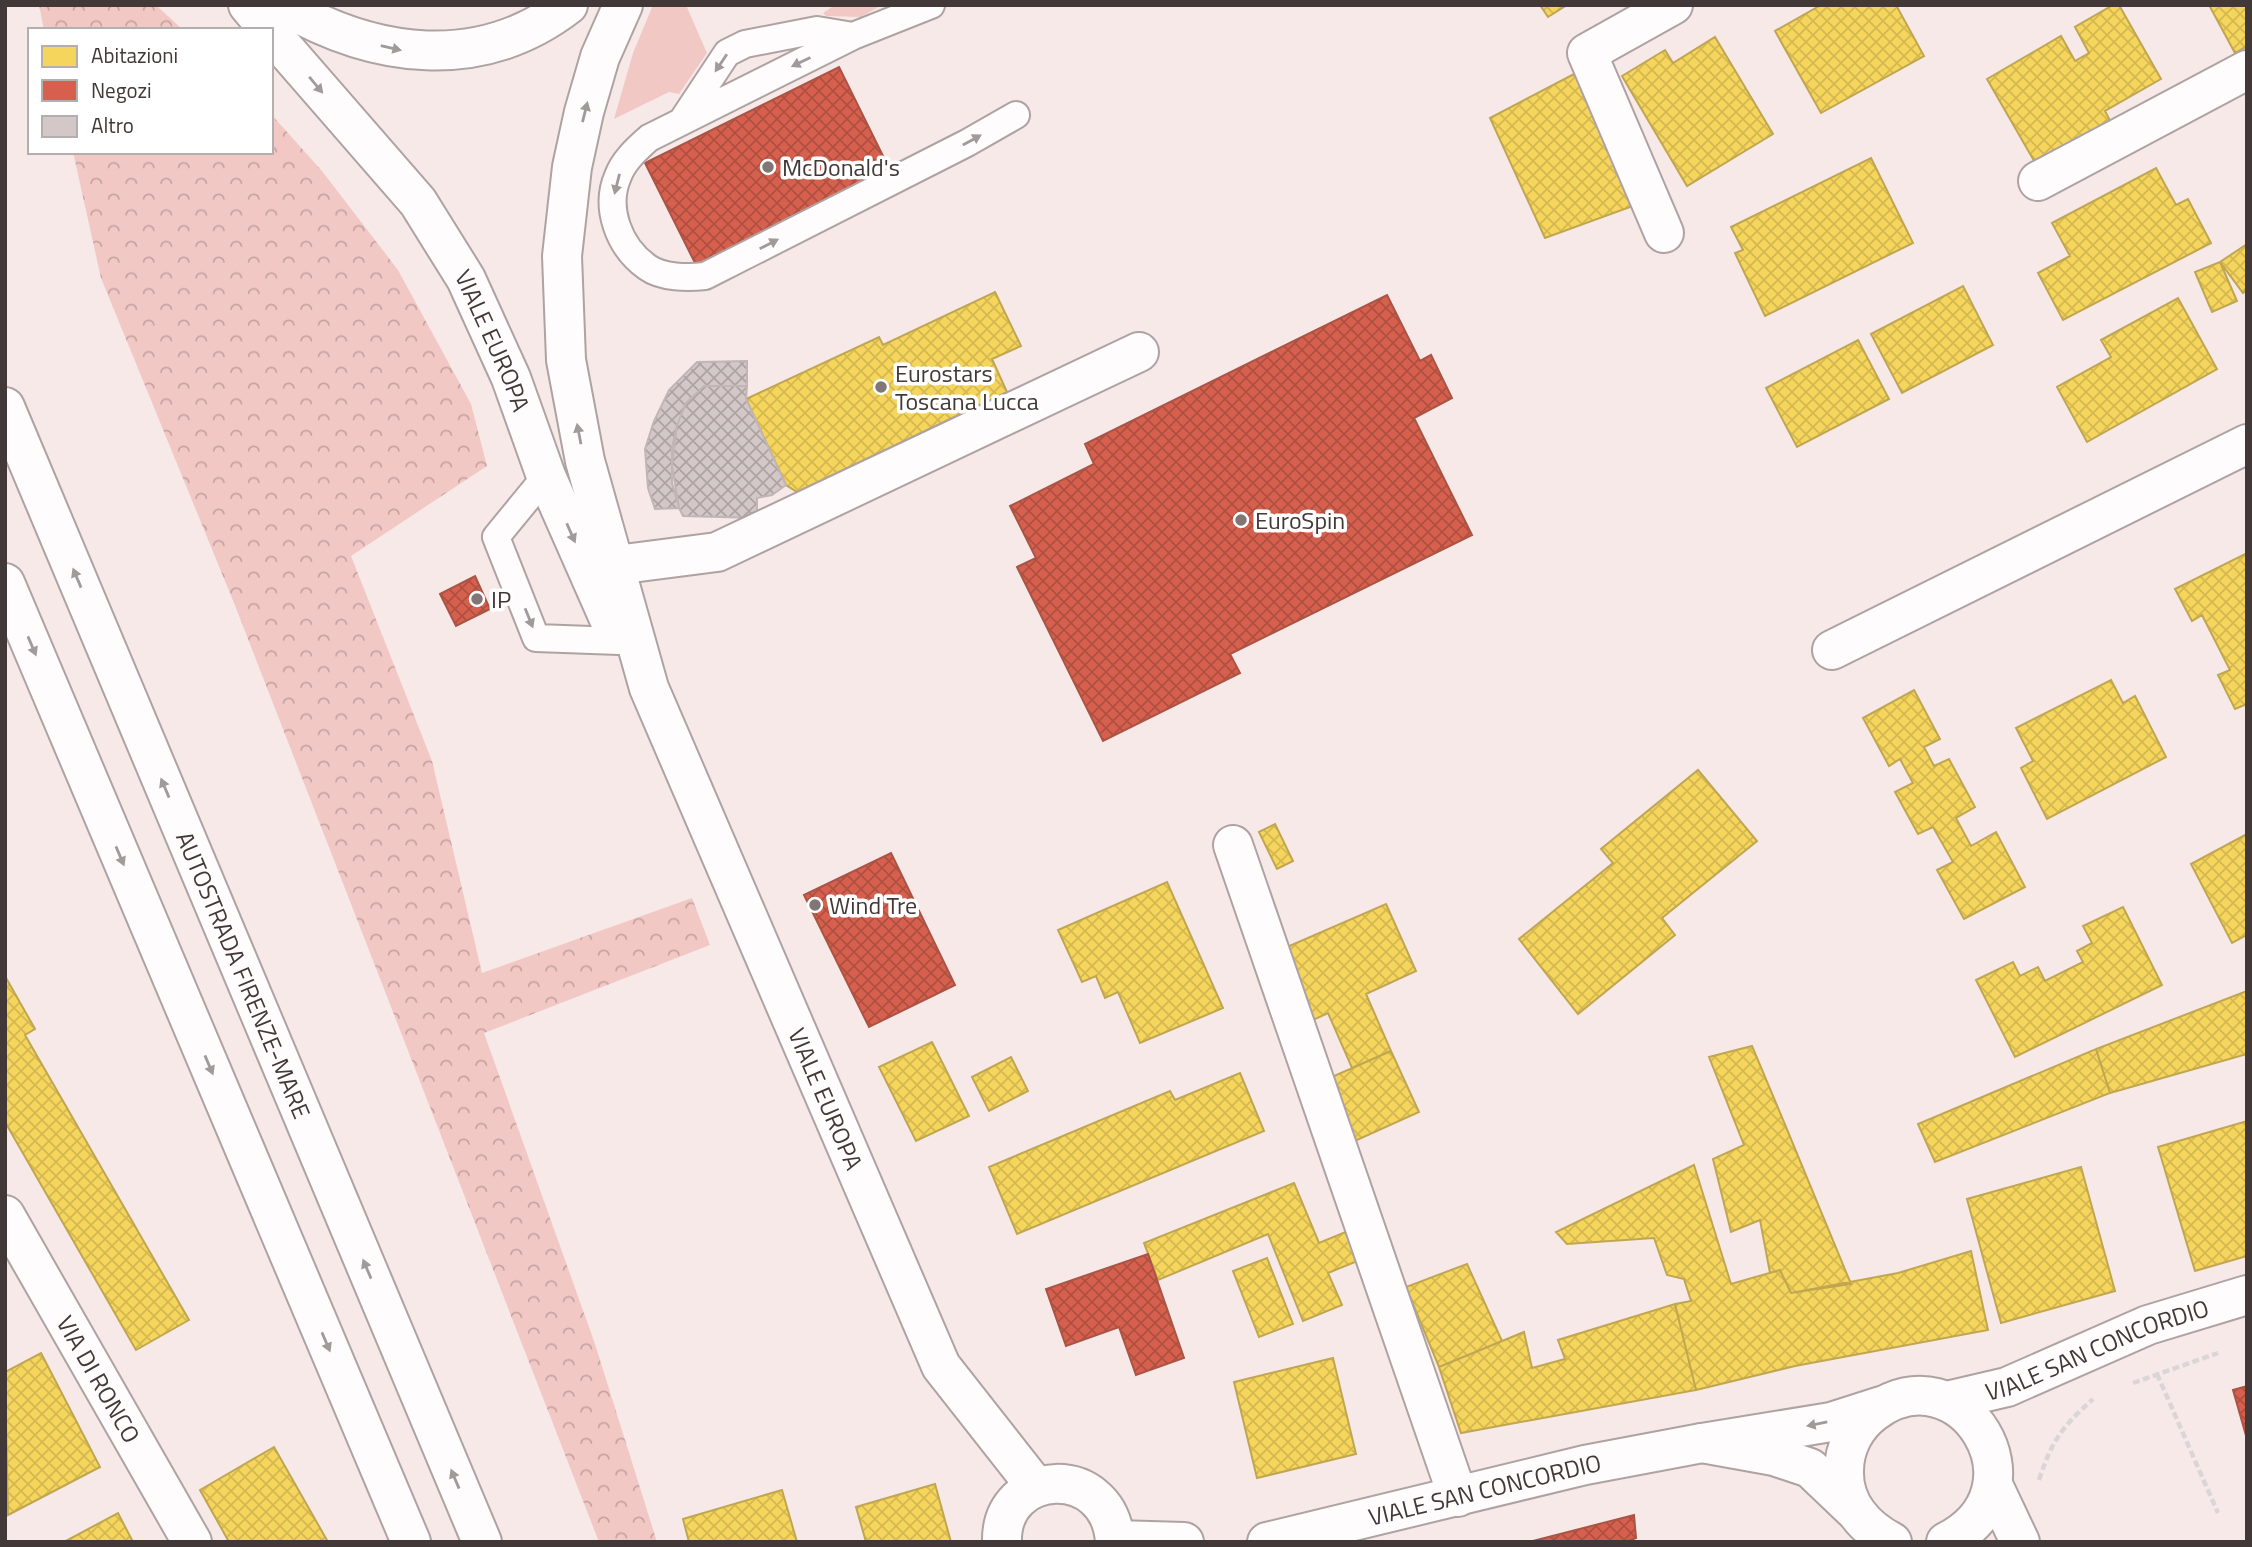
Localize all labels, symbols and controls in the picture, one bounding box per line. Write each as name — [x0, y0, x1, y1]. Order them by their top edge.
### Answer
legend — [28, 28, 273, 154]
text: Abitazioni — [91, 39, 178, 71]
one-way arrow — [380, 43, 402, 54]
one-way arrow — [714, 54, 728, 72]
one-way arrow — [791, 57, 811, 68]
text: Negozi — [91, 74, 152, 106]
one-way arrow — [308, 75, 323, 93]
one-way arrow — [580, 100, 591, 122]
text: Altro — [91, 109, 134, 141]
one-way arrow — [962, 134, 982, 146]
place label: McDonald's — [782, 149, 900, 185]
marker: McDonald's — [760, 159, 776, 175]
one-way arrow — [611, 173, 622, 195]
one-way arrow — [759, 238, 779, 249]
street label: VIALE EUROPA — [446, 262, 539, 416]
place label: Eurostars Toscana Lucca — [895, 355, 1039, 419]
marker: Eurostars Toscana Lucca — [873, 379, 889, 395]
one-way arrow — [574, 423, 585, 445]
place label: EuroSpin — [1255, 502, 1345, 538]
marker: EuroSpin — [1233, 512, 1249, 528]
one-way arrow — [565, 523, 577, 543]
one-way arrow — [72, 568, 83, 589]
place label: IP — [491, 581, 511, 617]
marker: IP — [469, 591, 485, 607]
one-way arrow — [523, 608, 534, 629]
one-way arrow — [26, 636, 38, 656]
one-way arrow — [160, 778, 171, 799]
street label: AUTOSTRADA FIRENZE-MARE — [167, 826, 320, 1124]
one-way arrow — [115, 845, 126, 866]
place label: Wind Tre — [829, 887, 917, 923]
marker: Wind Tre — [807, 897, 823, 913]
street label: VIALE EUROPA — [779, 1022, 872, 1175]
one-way arrow — [204, 1055, 215, 1076]
one-way arrow — [362, 1258, 373, 1279]
street label: VIALE SAN CONCORDIO — [1982, 1290, 2213, 1409]
street label: VIA DI RONCO — [48, 1309, 150, 1449]
one-way arrow — [321, 1332, 332, 1353]
one-way arrow — [1806, 1419, 1828, 1430]
street label: VIALE SAN CONCORDIO — [1365, 1444, 1604, 1535]
one-way arrow — [450, 1468, 461, 1489]

